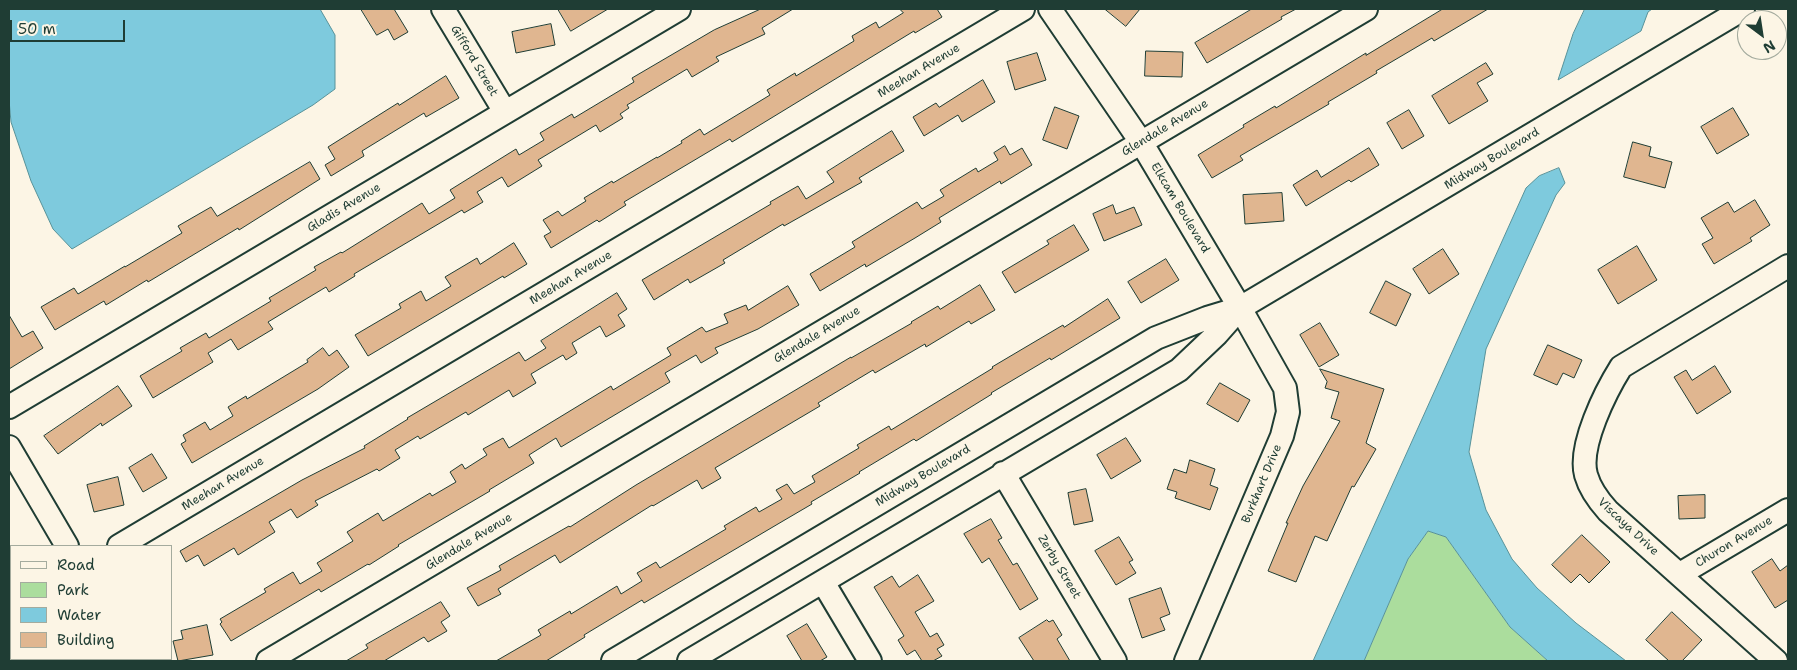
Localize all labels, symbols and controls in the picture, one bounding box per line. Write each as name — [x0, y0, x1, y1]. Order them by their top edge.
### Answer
scale bar — [12, 10, 128, 42]
north arrow — [1737, 10, 1787, 60]
text: 50 m — [18, 19, 56, 39]
street label: Gifford Street — [447, 23, 501, 99]
text: N — [1760, 36, 1779, 58]
street label: Meehan Avenue — [875, 41, 963, 101]
street label: Glendale Avenue — [1119, 97, 1211, 159]
street label: Midway Boulevard — [1442, 125, 1542, 193]
street label: Elkcam Boulevard — [1147, 160, 1213, 256]
street label: Gladis Avenue — [305, 180, 383, 236]
street label: Meehan Avenue — [527, 248, 615, 308]
street label: Glendale Avenue — [771, 304, 863, 366]
street label: Midway Boulevard — [873, 442, 973, 510]
street label: Burkhart Drive — [1239, 442, 1285, 526]
street label: Meehan Avenue — [179, 454, 267, 514]
street label: Viscaya Drive — [1595, 495, 1661, 559]
street label: Glendale Avenue — [423, 511, 515, 573]
street label: Churon Avenue — [1693, 513, 1775, 571]
street label: Zerby Street — [1034, 532, 1084, 602]
legend — [10, 545, 172, 660]
text: Road — [57, 555, 95, 575]
text: Park — [57, 580, 89, 600]
text: Water — [57, 605, 101, 625]
text: Building — [57, 630, 114, 650]

